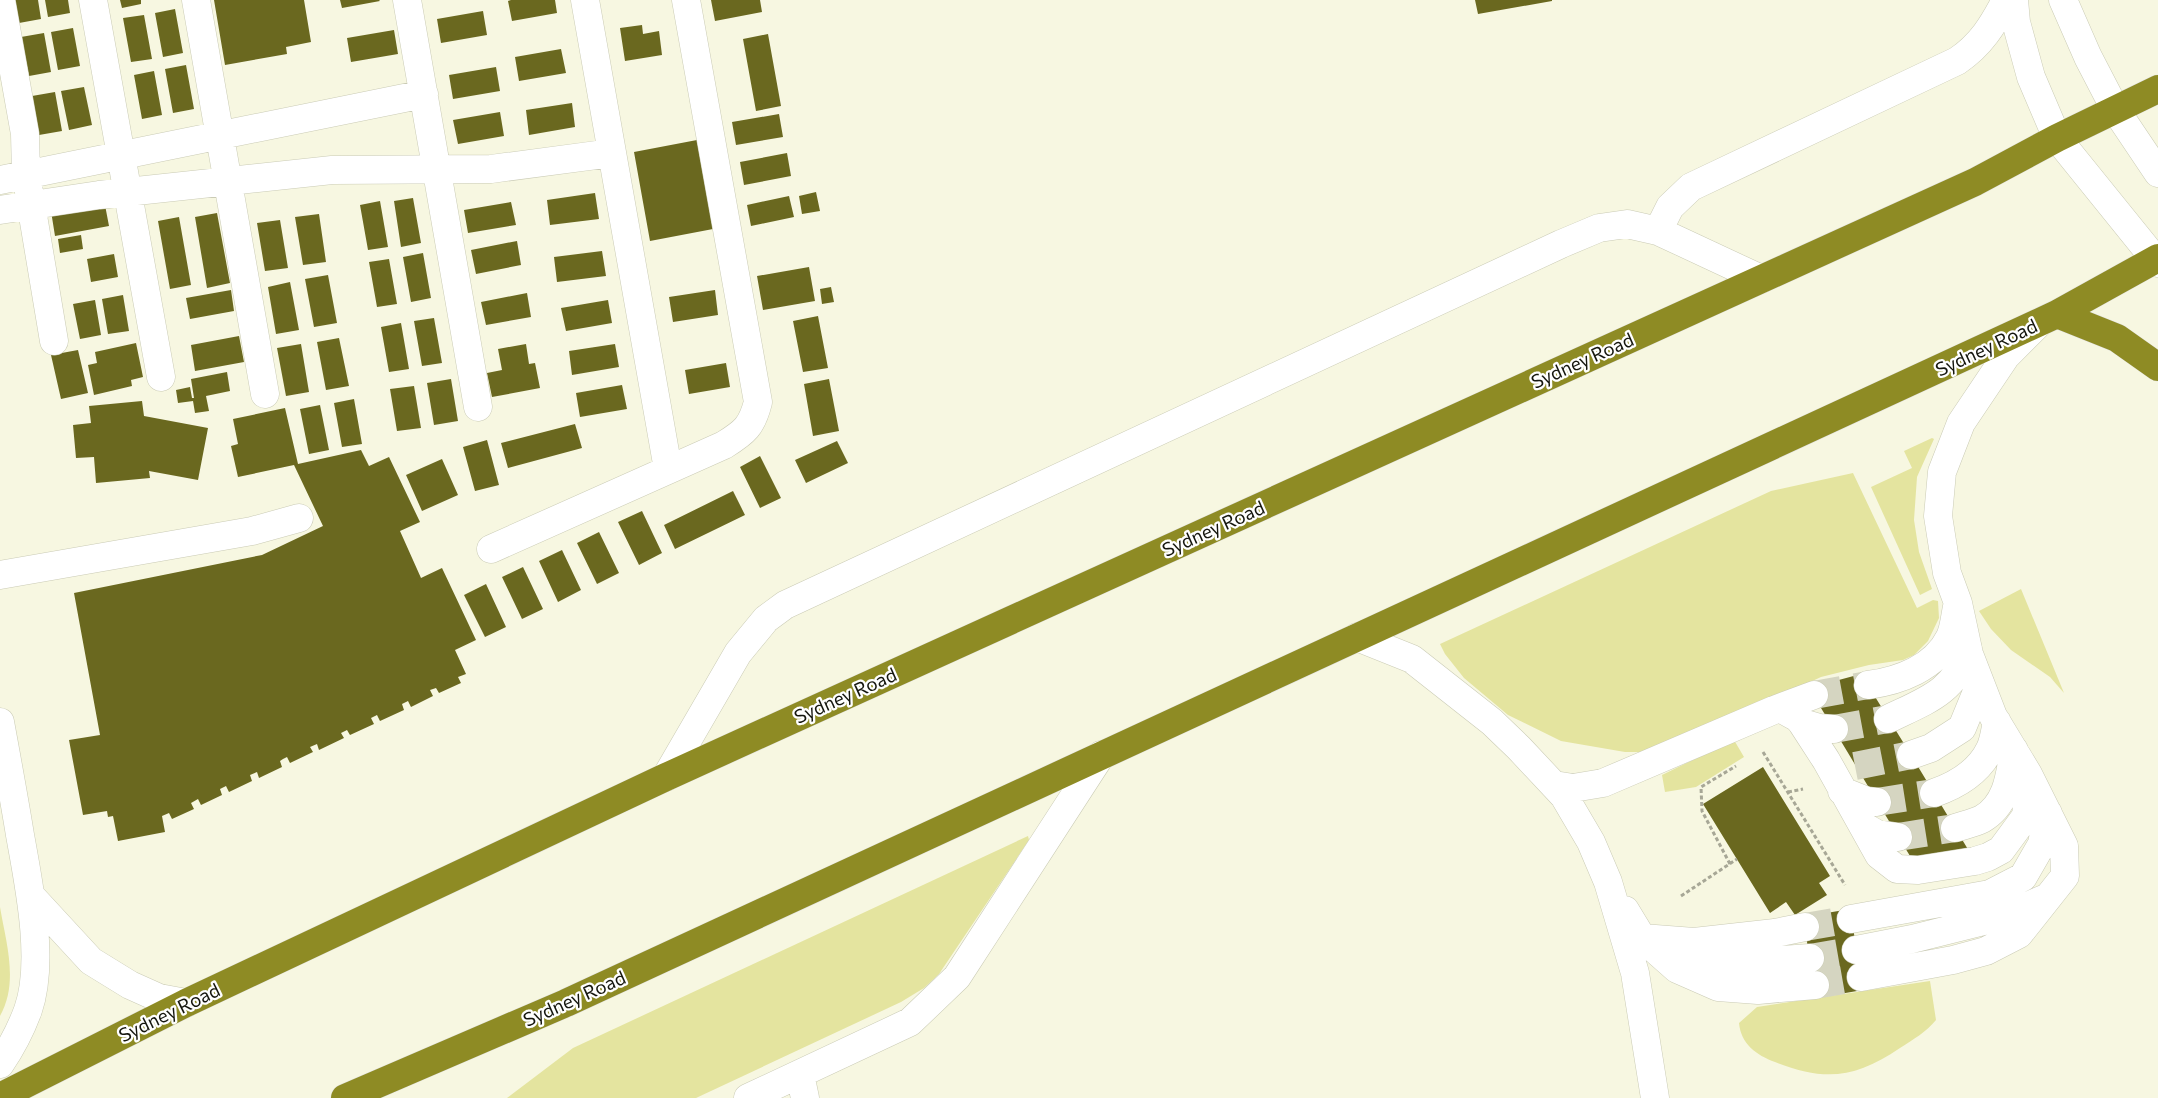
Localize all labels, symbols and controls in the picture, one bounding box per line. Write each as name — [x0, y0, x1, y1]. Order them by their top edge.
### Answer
street label: Sydney Road — [1931, 313, 2041, 381]
street label: Sydney Road — [1527, 327, 1637, 393]
street label: Sydney Road — [1158, 495, 1268, 561]
street label: Sydney Road — [790, 662, 900, 728]
street label: Sydney Road — [519, 965, 629, 1031]
street label: Sydney Road — [115, 978, 223, 1046]

